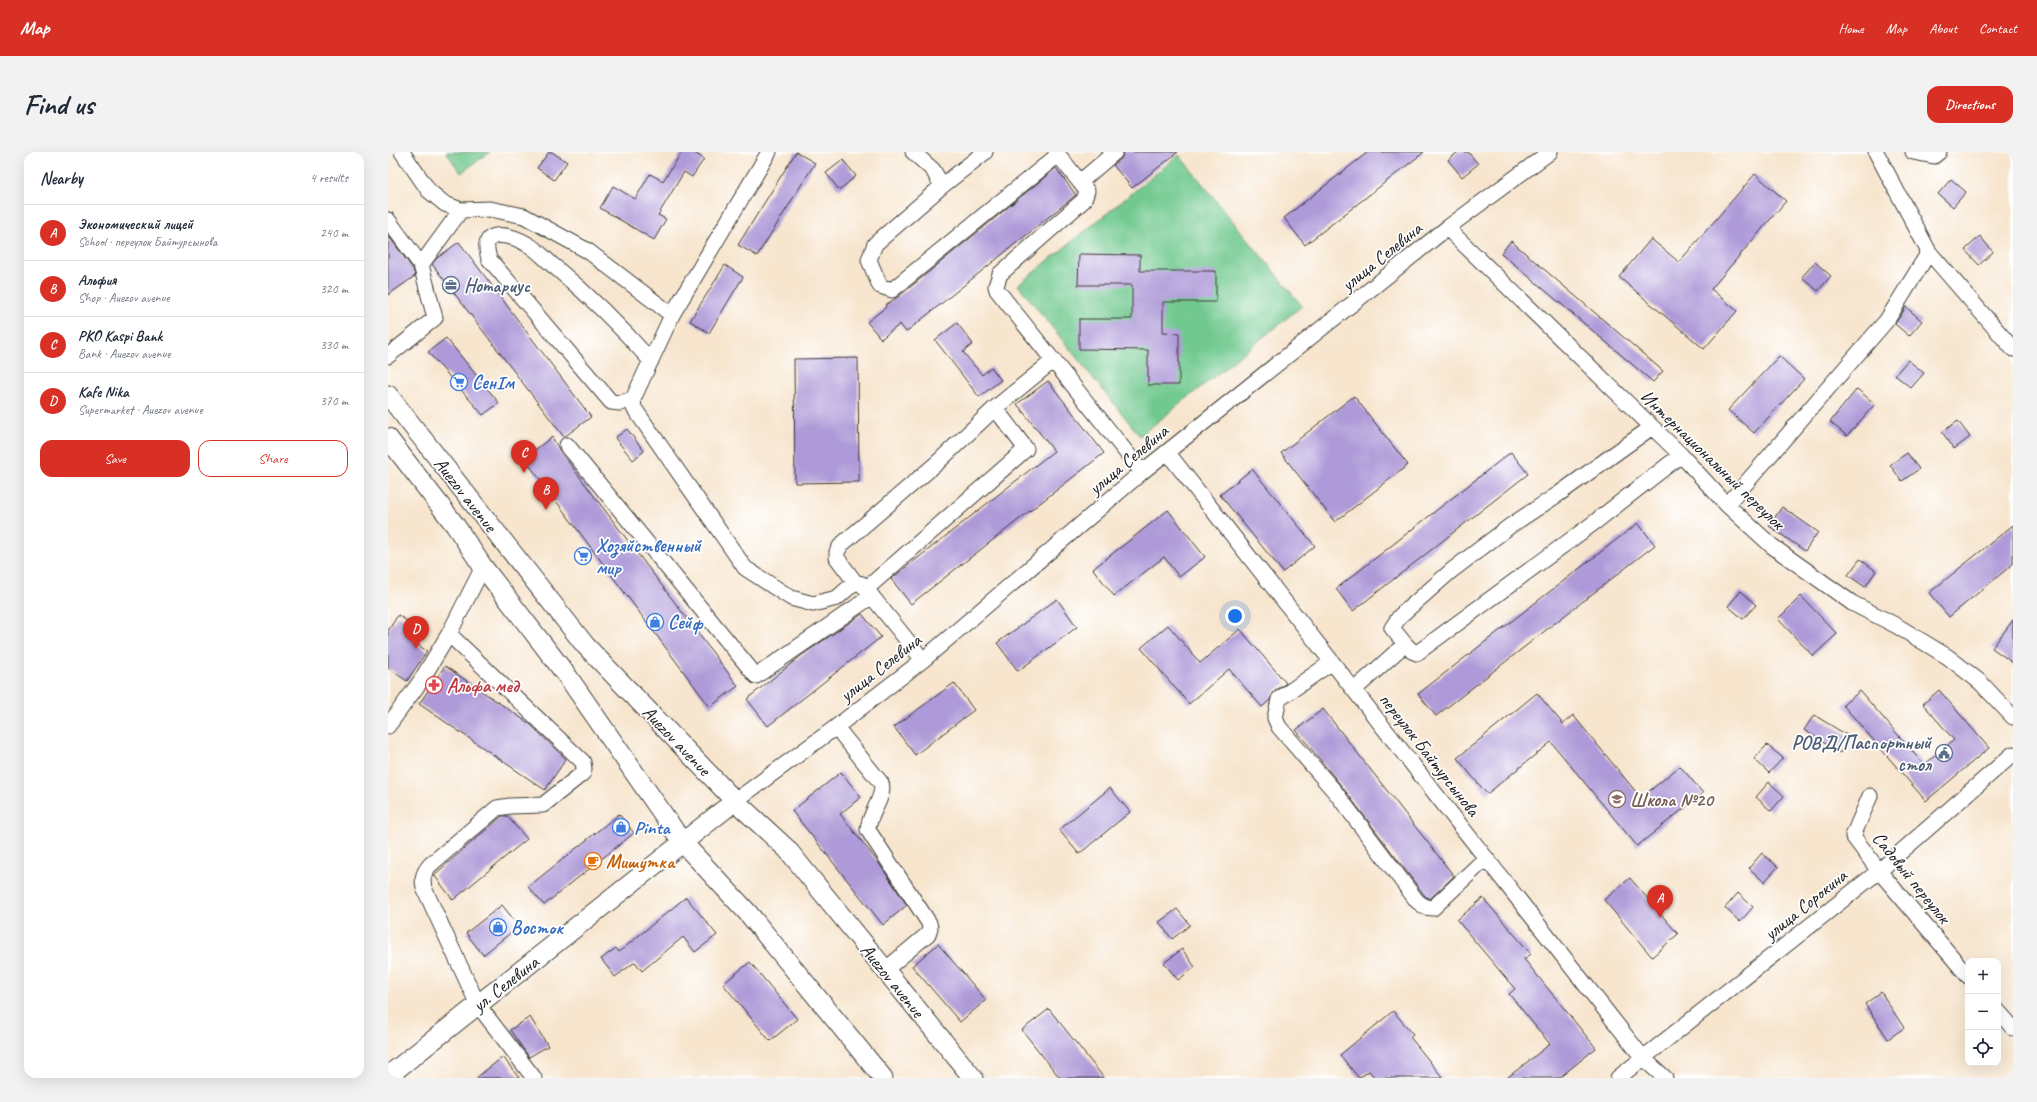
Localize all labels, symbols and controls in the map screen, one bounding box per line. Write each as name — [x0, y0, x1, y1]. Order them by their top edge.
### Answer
text: Map — [20, 16, 50, 40]
text: Home — [1838, 20, 1864, 37]
text: Map — [1886, 20, 1907, 37]
text: About — [1929, 20, 1957, 37]
text: Contact — [1979, 20, 2017, 37]
button: Directions — [1927, 86, 2013, 123]
text: Find us — [24, 87, 94, 122]
text: Nearby — [40, 168, 83, 189]
text: 4 results — [310, 170, 348, 186]
text: Экономический лицей — [78, 215, 193, 234]
street label: улица Селевина — [1336, 216, 1428, 297]
text: A — [50, 225, 56, 241]
text: 240 m — [320, 225, 348, 241]
text: School · переулок Байтурсынова — [78, 234, 217, 250]
text: Альфия — [78, 271, 116, 290]
place label: Нотариус — [464, 274, 532, 298]
office icon: Нотариус — [441, 275, 461, 295]
text: B — [50, 281, 56, 297]
text: 320 m — [320, 281, 348, 297]
text: Shop · Auezov avenue — [78, 290, 170, 306]
text: РКО Kaspi Bank — [78, 327, 162, 346]
text: C — [50, 337, 56, 353]
text: 330 m — [320, 337, 348, 353]
text: Bank · Auezov avenue — [78, 346, 170, 362]
place label: СенIм — [472, 371, 516, 395]
supermarket icon: СенIм — [449, 372, 469, 392]
text: Kafe Nika — [78, 383, 129, 402]
street label: Интернациональный переулок — [1635, 385, 1791, 536]
text: D — [49, 393, 57, 409]
text: 370 m — [320, 393, 348, 409]
text: Supermarket · Auezov avenue — [78, 402, 203, 418]
street label: улица Селевина — [1083, 418, 1175, 501]
button: Save — [40, 440, 190, 477]
button: Share — [198, 440, 348, 477]
pin: C — [511, 440, 537, 473]
street label: Auezov avenue — [428, 452, 503, 538]
pin: B — [533, 477, 559, 510]
place label: Хозяйственный мир — [596, 534, 703, 580]
supermarket icon: Хозяйственный мир — [573, 546, 593, 566]
your location — [1225, 606, 1245, 626]
place label: Сейф — [668, 611, 705, 635]
shop icon: Сейф — [645, 612, 665, 632]
pin: D — [403, 616, 429, 649]
street label: улица Селевина — [834, 627, 928, 708]
place label: Альфа мед — [447, 674, 521, 698]
pharmacy icon: Альфа мед — [424, 675, 444, 695]
street label: переулок Байтурсынова — [1374, 688, 1486, 822]
street label: Auezov avenue — [637, 700, 717, 782]
place label: РОВД/Паспортный стол — [1792, 731, 1933, 777]
public building icon: РОВД/Паспортный стол — [1934, 743, 1954, 763]
place label: Школа №20 — [1630, 788, 1715, 812]
school or university icon: Школа №20 — [1607, 789, 1627, 809]
place label: Pinta — [634, 816, 671, 840]
shop icon: Pinta — [611, 817, 631, 837]
street label: Садовый переулок — [1867, 827, 1957, 930]
place label: Мишутка — [606, 850, 676, 874]
cafe icon: Мишутка — [583, 851, 603, 871]
street label: улица Сорокина — [1758, 863, 1853, 946]
pin: A — [1647, 885, 1673, 918]
place label: Восток — [511, 916, 564, 940]
shop icon: Восток — [488, 917, 508, 937]
street label: Auezov avenue — [855, 939, 931, 1024]
street label: ул. Селевина — [467, 949, 545, 1018]
map controls — [1965, 958, 2001, 1066]
button: + — [1965, 958, 2001, 994]
button: − — [1965, 994, 2001, 1030]
button: locate — [1965, 1030, 2001, 1066]

